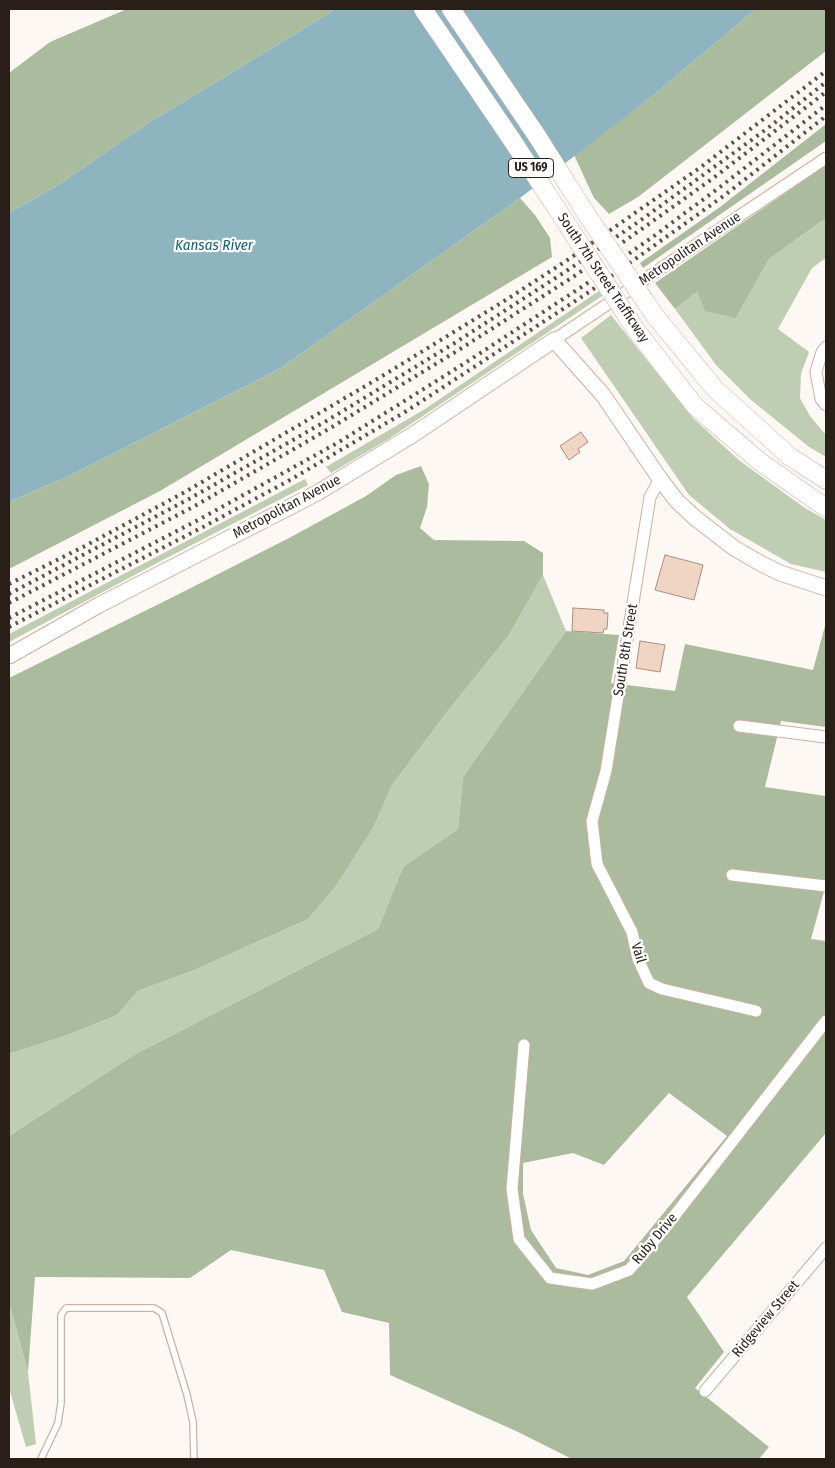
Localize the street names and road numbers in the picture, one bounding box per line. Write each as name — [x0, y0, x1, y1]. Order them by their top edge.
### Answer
road number: US 169 — [508, 158, 554, 178]
street label: Metropolitan Avenue — [636, 209, 744, 289]
street label: South 7th Street Trafficway — [553, 210, 653, 346]
street label: Metropolitan Avenue — [230, 472, 344, 542]
street label: South 8th Street — [610, 602, 642, 698]
street label: Vail — [627, 941, 649, 965]
street label: Ruby Drive — [629, 1210, 681, 1268]
street label: Ridgeview Street — [729, 1277, 803, 1361]

